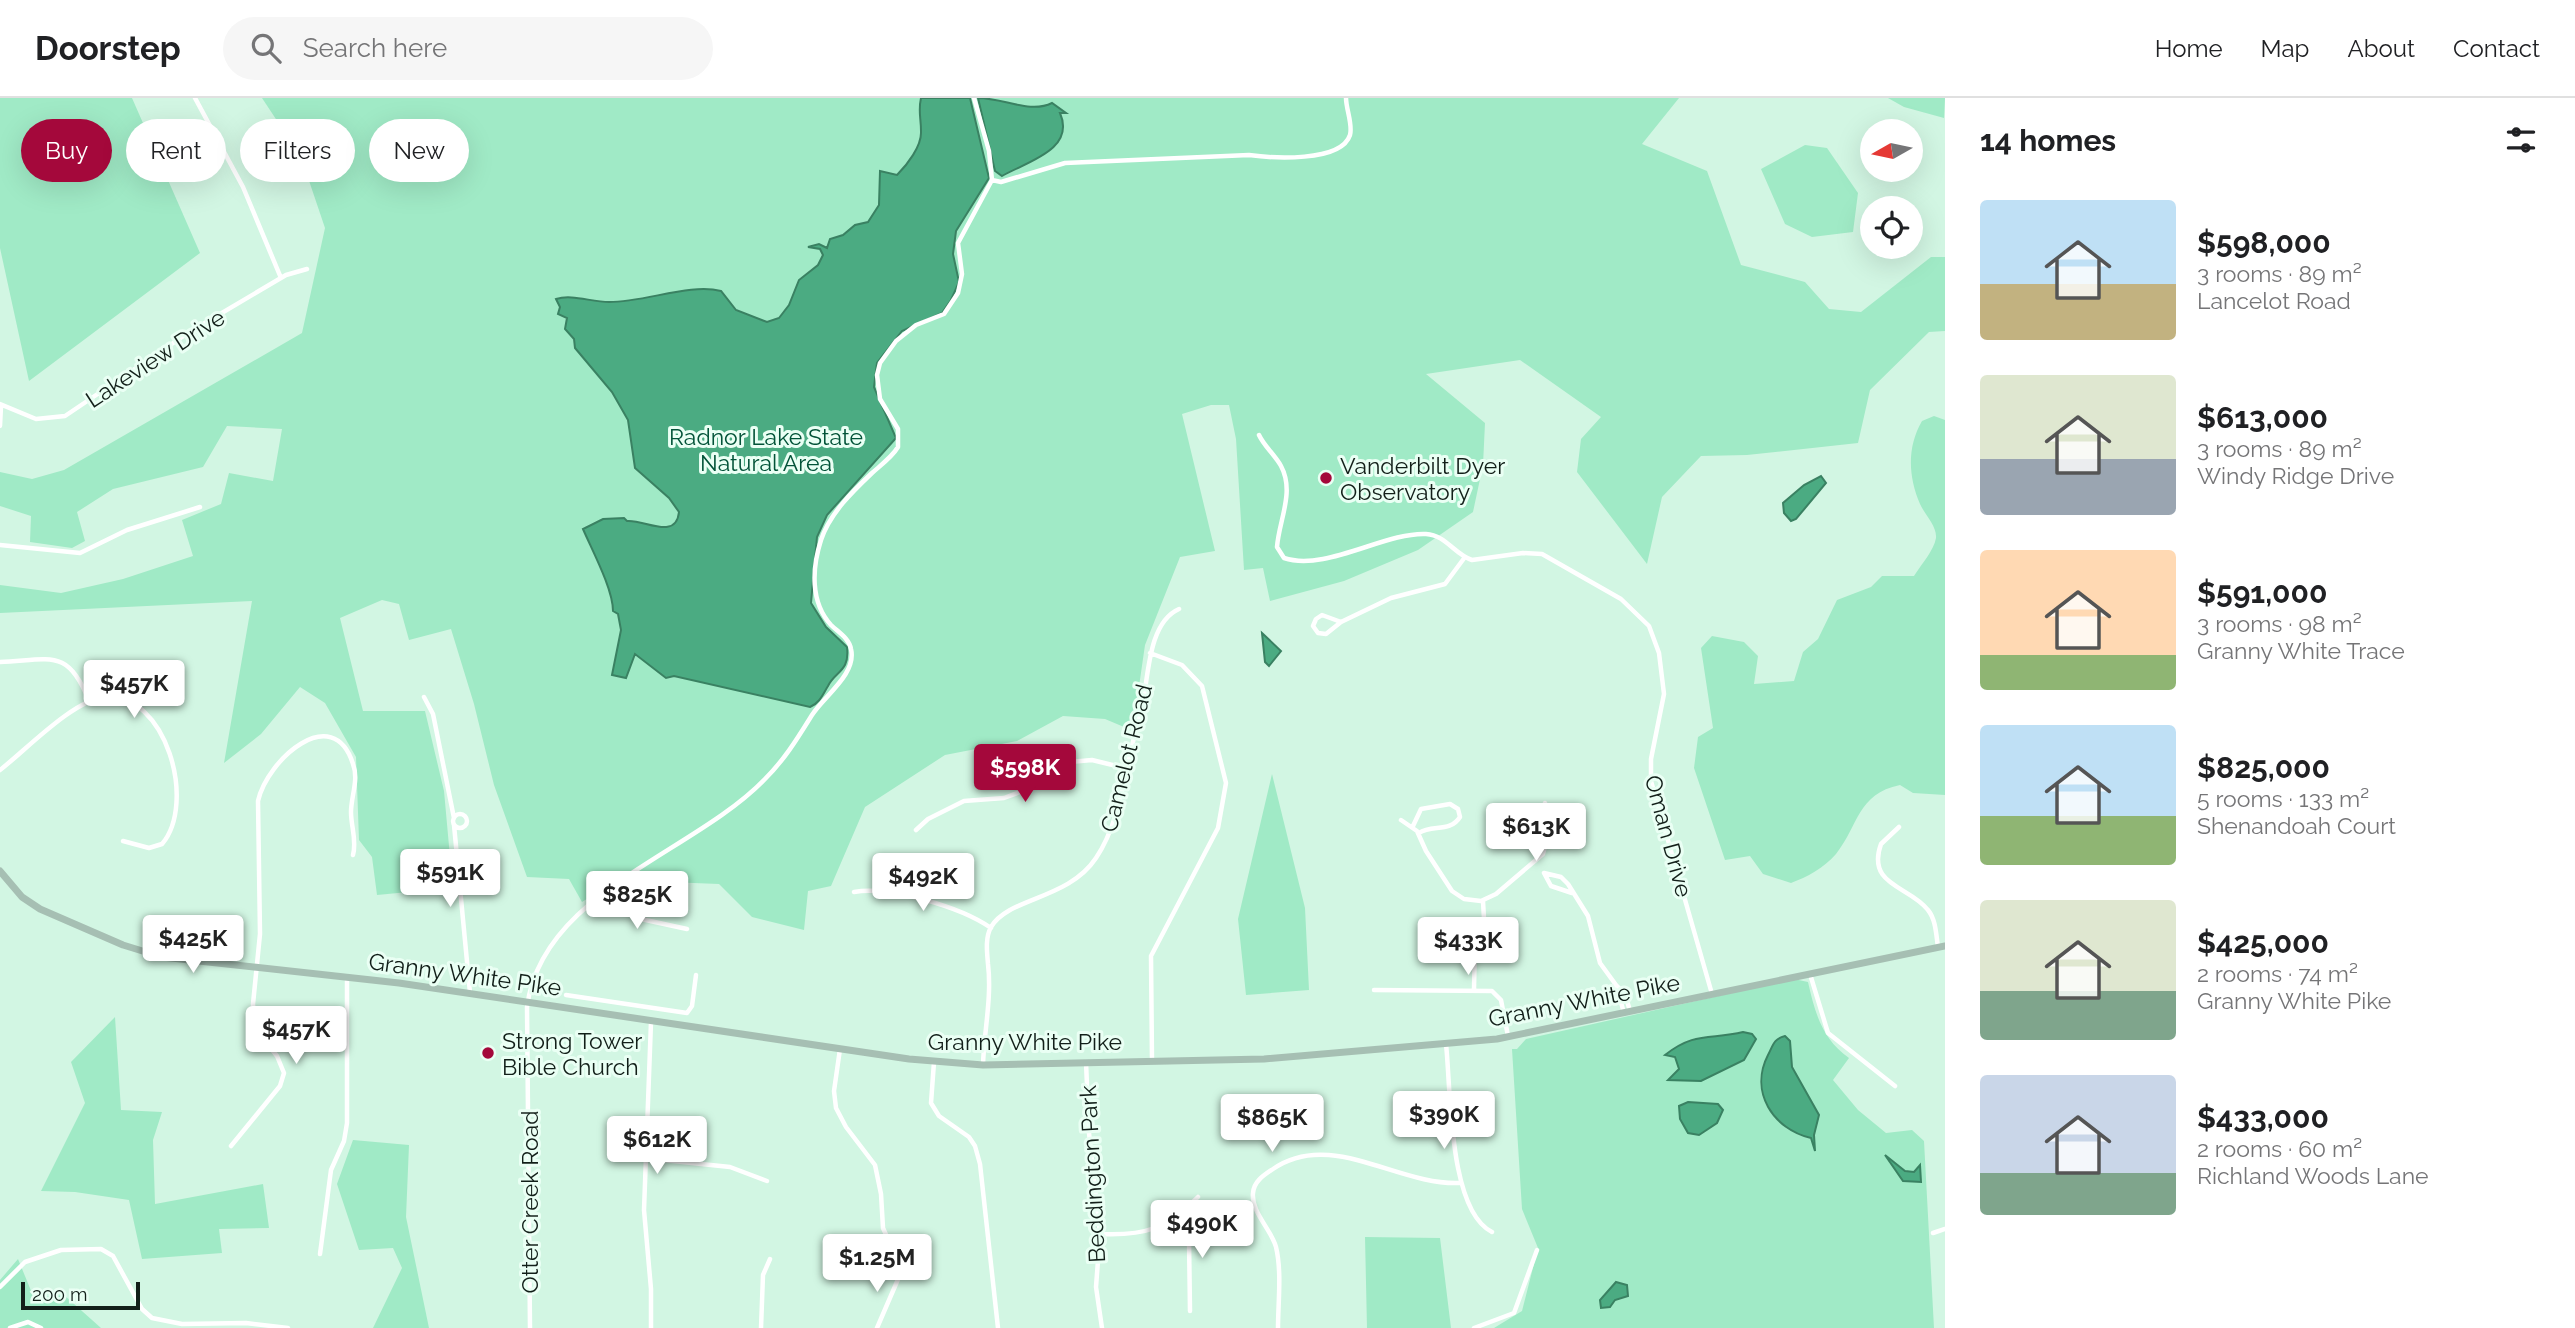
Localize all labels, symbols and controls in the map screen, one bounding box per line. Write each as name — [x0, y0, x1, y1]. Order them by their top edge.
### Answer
search box — [223, 17, 713, 80]
text: Doorstep — [35, 29, 181, 68]
icon: search — [247, 29, 285, 67]
text: Search here — [303, 33, 447, 63]
text: Home — [2155, 34, 2223, 63]
text: Map — [2261, 34, 2309, 63]
text: About — [2347, 34, 2415, 63]
text: Contact — [2453, 34, 2540, 63]
chip: Buy — [21, 119, 112, 182]
chip: Rent — [126, 119, 226, 182]
chip: Filters — [240, 119, 355, 182]
chip: New — [369, 119, 469, 182]
north arrow — [1860, 119, 1923, 182]
map controls — [1860, 119, 1923, 259]
icon: filters — [2502, 121, 2540, 159]
text: 14 homes — [1980, 123, 2116, 158]
button: locate — [1860, 196, 1923, 259]
text: $598,000 — [2197, 225, 2331, 260]
icon: home — [2036, 228, 2120, 312]
text: 3 rooms · 89 m² — [2197, 260, 2362, 287]
text: Lancelot Road — [2197, 287, 2351, 314]
street label: Lakeview Drive — [81, 303, 229, 413]
text: $613,000 — [2197, 400, 2328, 435]
icon: home — [2036, 403, 2120, 487]
park label: Radnor Lake State Natural Area — [669, 423, 863, 476]
text: 3 rooms · 89 m² — [2197, 435, 2362, 462]
place label: Vanderbilt Dyer Observatory — [1340, 452, 1505, 505]
text: Windy Ridge Drive — [2197, 462, 2394, 489]
marker: Vanderbilt Dyer Observatory — [1318, 470, 1334, 486]
text: $591,000 — [2197, 575, 2327, 610]
icon: home — [2036, 578, 2120, 662]
text: 3 rooms · 98 m² — [2197, 610, 2362, 637]
text: Granny White Trace — [2197, 637, 2405, 664]
pin: $457K — [85, 660, 183, 720]
text: $457K — [100, 669, 168, 696]
street label: Camelot Road — [1095, 681, 1157, 835]
pin: $598K — [976, 744, 1074, 804]
text: $825,000 — [2197, 750, 2330, 785]
text: $598K — [990, 753, 1060, 780]
icon: home — [2036, 753, 2120, 837]
street label: Oman Drive — [1640, 772, 1698, 900]
text: 5 rooms · 133 m² — [2197, 785, 2369, 812]
pin: $613K — [1487, 804, 1585, 863]
text: $613K — [1502, 812, 1570, 839]
text: Shenandoah Court — [2197, 812, 2396, 839]
pin: $591K — [401, 850, 499, 909]
pin: $492K — [874, 854, 972, 913]
text: $591K — [416, 858, 484, 885]
text: $492K — [888, 862, 958, 889]
pin: $825K — [588, 872, 686, 931]
text: $825K — [602, 880, 672, 907]
pin: $425K — [144, 916, 242, 975]
pin: $433K — [1419, 918, 1517, 977]
text: $425K — [159, 924, 227, 951]
text: $425,000 — [2197, 925, 2329, 960]
text: $433K — [1434, 926, 1502, 953]
icon: home — [2036, 928, 2120, 1012]
street label: Granny White Pike — [367, 947, 563, 1001]
text: 2 rooms · 74 m² — [2197, 960, 2358, 987]
street label: Granny White Pike — [1486, 968, 1682, 1032]
text: Granny White Pike — [2197, 987, 2391, 1014]
pin: $457K — [247, 1006, 345, 1066]
text: $457K — [262, 1015, 330, 1042]
place label: Strong Tower Bible Church — [502, 1027, 642, 1080]
street label: Granny White Pike — [928, 1028, 1122, 1055]
marker: Strong Tower Bible Church — [480, 1045, 496, 1061]
street label: Beddington Park — [1074, 1085, 1110, 1263]
pin: $390K — [1395, 1091, 1493, 1151]
pin: $865K — [1223, 1094, 1321, 1154]
text: $390K — [1409, 1100, 1479, 1127]
text: $433,000 — [2197, 1100, 2329, 1135]
text: $865K — [1237, 1103, 1307, 1130]
icon: home — [2036, 1103, 2120, 1187]
street label: Otter Creek Road — [516, 1110, 543, 1294]
pin: $612K — [608, 1116, 706, 1176]
text: $612K — [623, 1125, 691, 1152]
text: 2 rooms · 60 m² — [2197, 1135, 2362, 1162]
text: Richland Woods Lane — [2197, 1162, 2429, 1189]
pin: $490K — [1153, 1200, 1251, 1260]
text: $490K — [1167, 1209, 1237, 1236]
pin: $1.25M — [820, 1234, 934, 1294]
text: $1.25M — [839, 1243, 915, 1270]
scale bar — [21, 1279, 140, 1311]
text: 200 m — [32, 1283, 87, 1305]

